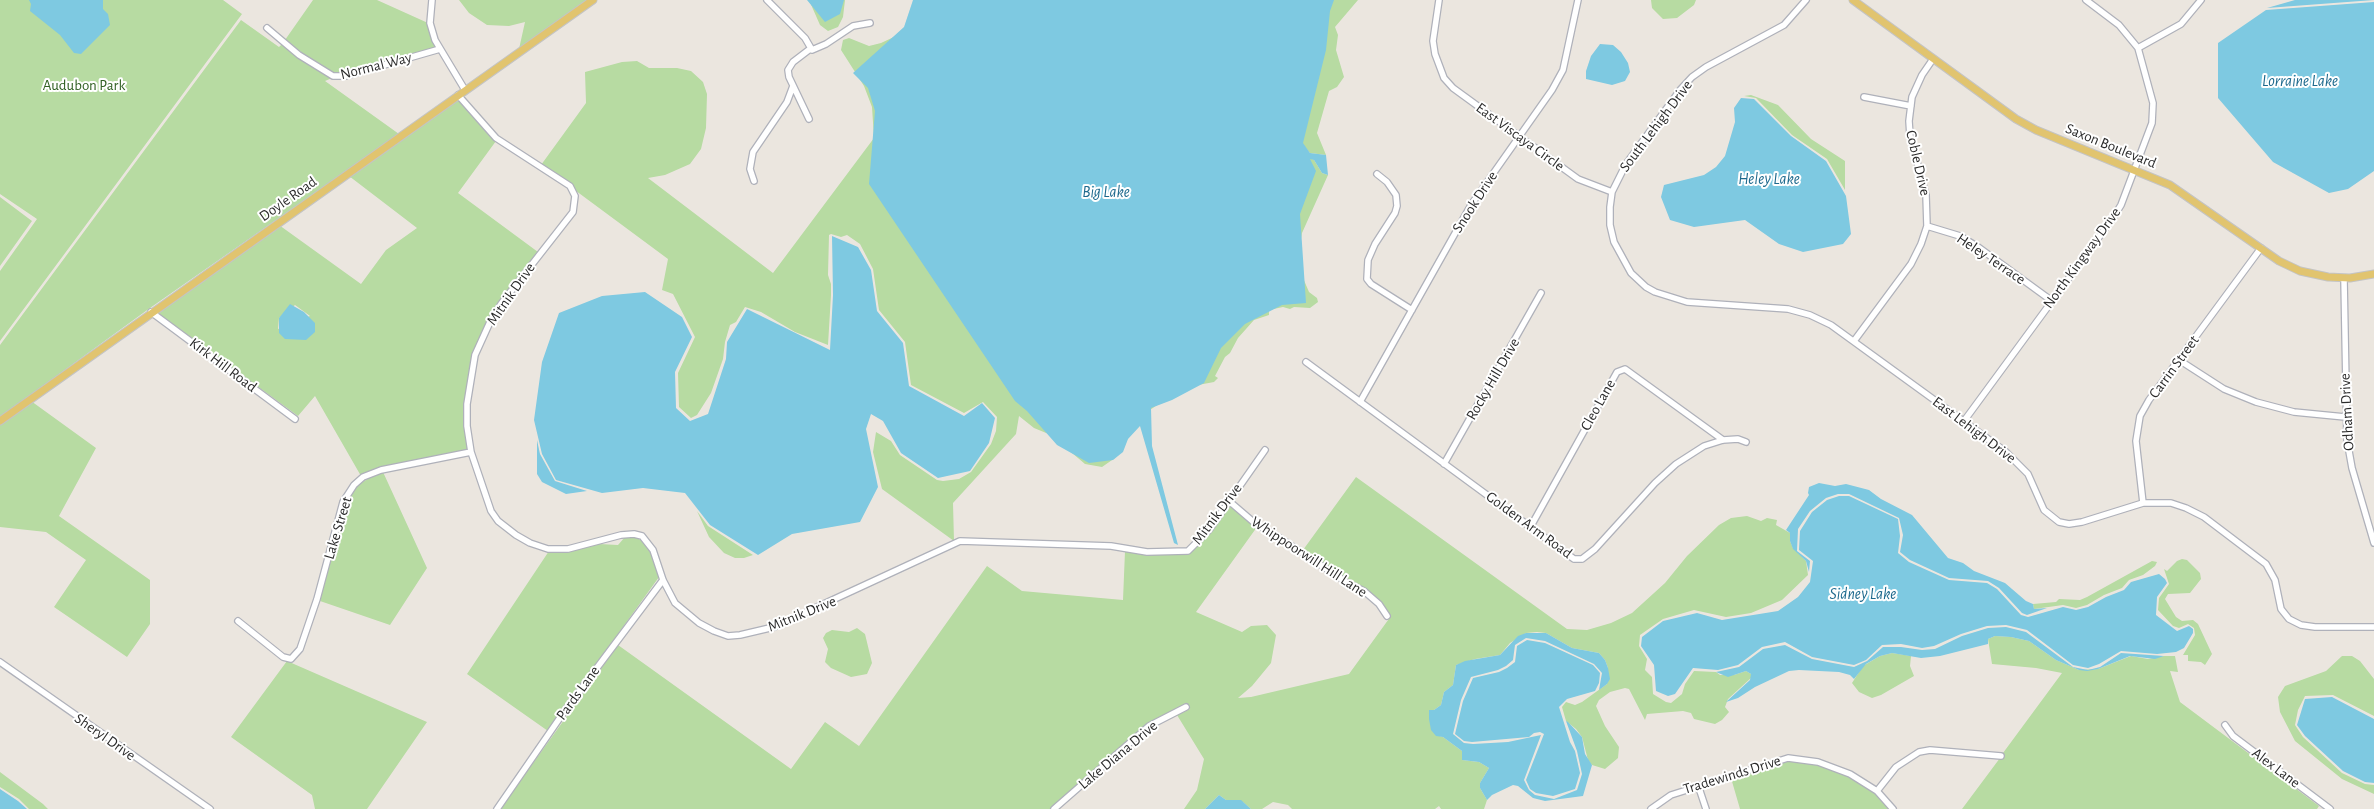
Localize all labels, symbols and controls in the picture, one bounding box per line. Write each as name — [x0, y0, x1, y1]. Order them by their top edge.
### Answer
street label: Normal Way — [338, 48, 414, 84]
water label: Lorraine Lake — [2262, 71, 2338, 91]
park label: Audubon Park — [43, 76, 125, 94]
street label: South Lehigh Drive — [1616, 77, 1696, 175]
street label: East Viscaya Circle — [1472, 99, 1568, 175]
street label: Saxon Boulevard — [2063, 120, 2159, 172]
street label: Coble Drive — [1902, 128, 1934, 198]
street label: Snook Drive — [1448, 168, 1502, 236]
water label: Heley Lake — [1738, 169, 1800, 189]
street label: Doyle Road — [256, 173, 320, 225]
water label: Big Lake — [1082, 182, 1130, 202]
street label: North Kingway Drive — [2039, 204, 2125, 312]
street label: Heley Terrace — [1953, 230, 2029, 288]
street label: Mitnik Drive — [483, 259, 539, 329]
street label: Carrin Street — [2145, 332, 2203, 402]
street label: Kirk Hill Road — [186, 334, 260, 396]
street label: Rocky Hill Drive — [1462, 335, 1524, 423]
street label: Odham Drive — [2336, 373, 2358, 451]
street label: Cleo Lane — [1577, 376, 1619, 434]
street label: East Lehigh Drive — [1929, 393, 2019, 467]
street label: Mitnik Drive — [1188, 480, 1246, 548]
street label: Golden Arm Road — [1482, 488, 1576, 562]
street label: Lake Street — [320, 495, 356, 561]
street label: Whippoorwill Hill Lane — [1248, 513, 1370, 601]
water label: Sidney Lake — [1830, 584, 1896, 604]
street label: Mitnik Drive — [765, 592, 839, 636]
street label: Pards Lane — [552, 662, 604, 724]
street label: Sheryl Drive — [71, 709, 139, 765]
street label: Lake Diana Drive — [1075, 717, 1161, 793]
street label: Alex Lane — [2248, 744, 2304, 792]
street label: Tradewinds Drive — [1681, 752, 1783, 798]

